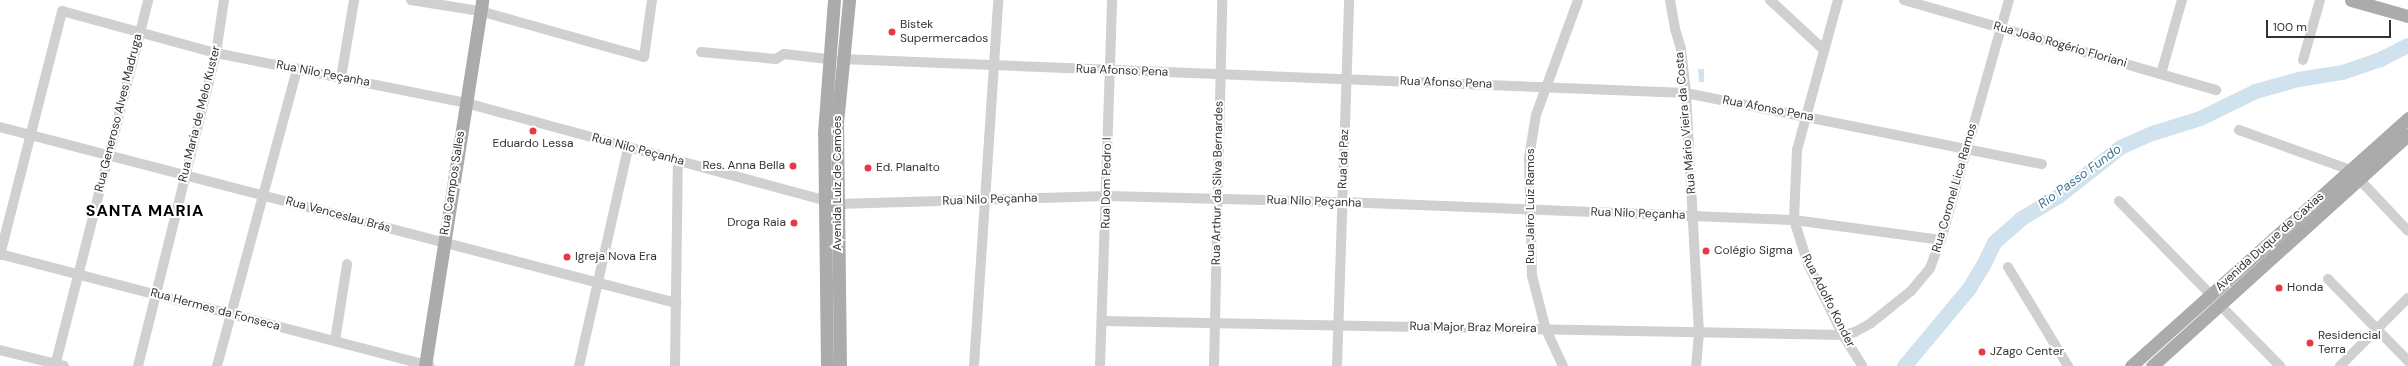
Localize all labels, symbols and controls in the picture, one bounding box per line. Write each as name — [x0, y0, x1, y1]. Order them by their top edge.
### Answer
scale bar — [2268, 12, 2393, 38]
place label: Bistek Supermercados — [900, 18, 988, 46]
street label: Rua João Rogério Floriani — [1992, 19, 2128, 71]
text: 100 m — [2273, 19, 2307, 35]
marker: Bistek Supermercados — [887, 27, 897, 37]
street label: Rua Generoso Alves Madruga — [92, 32, 146, 194]
street label: Rua Maria de Melo Kuster — [176, 44, 224, 184]
street label: Rua Mário Vieira da Costa — [1673, 51, 1699, 195]
street label: Rua Nilo Peçanha — [275, 58, 371, 90]
street label: Rua Afonso Pena — [1076, 62, 1168, 80]
street label: Rua Afonso Pena — [1400, 74, 1492, 92]
street label: Rua Afonso Pena — [1721, 93, 1815, 125]
street label: Rua Arthur da Silva Bernardes — [1209, 101, 1227, 265]
street label: Avenida Luiz de Camões — [831, 115, 845, 251]
street label: Rua Coronel Lica Ramos — [1930, 122, 1980, 254]
marker: Eduardo Lessa — [528, 126, 538, 136]
street label: Rua da Paz — [1336, 129, 1352, 189]
street label: Rua Campos Salles — [438, 130, 468, 236]
street label: Rua Nilo Peçanha — [590, 131, 686, 169]
place label: Eduardo Lessa — [492, 137, 574, 151]
street label: Rua Dom Pedro I — [1099, 137, 1115, 229]
water label: Rio Passo Fundo — [2035, 142, 2125, 212]
street label: Rua Jairo Luiz Ramos — [1524, 148, 1538, 264]
place label: Res. Anna Bella — [702, 159, 785, 173]
marker: Res. Anna Bella — [788, 161, 798, 171]
place label: Ed. Planalto — [876, 161, 940, 175]
marker: Ed. Planalto — [863, 163, 873, 173]
street label: Avenida Duque de Caxias — [2213, 190, 2327, 294]
street label: Rua Nilo Peçanha — [942, 191, 1038, 209]
street label: Rua Nilo Peçanha — [1266, 193, 1362, 211]
street label: Rua Venceslau Brás — [284, 194, 392, 236]
district label: SANTA MARIA — [86, 201, 204, 221]
street label: Rua Nilo Peçanha — [1590, 205, 1686, 223]
place label: Droga Raia — [727, 216, 786, 230]
marker: Droga Raia — [789, 218, 799, 228]
place label: Colégio Sigma — [1714, 244, 1793, 258]
marker: Colégio Sigma — [1701, 246, 1711, 256]
place label: Igreja Nova Era — [575, 250, 657, 264]
marker: Igreja Nova Era — [562, 252, 572, 262]
street label: Rua Adolfo Konder — [1798, 252, 1858, 350]
place label: Honda — [2287, 281, 2323, 295]
marker: Honda — [2274, 283, 2284, 293]
street label: Rua Hermes da Fonseca — [149, 286, 281, 334]
street label: Rua Major Braz Moreira — [1409, 320, 1537, 336]
place label: Residencial Terra — [2318, 329, 2381, 357]
marker: Residencial Terra — [2305, 338, 2315, 348]
place label: JZago Center — [1990, 345, 2064, 359]
marker: JZago Center — [1977, 347, 1987, 357]

